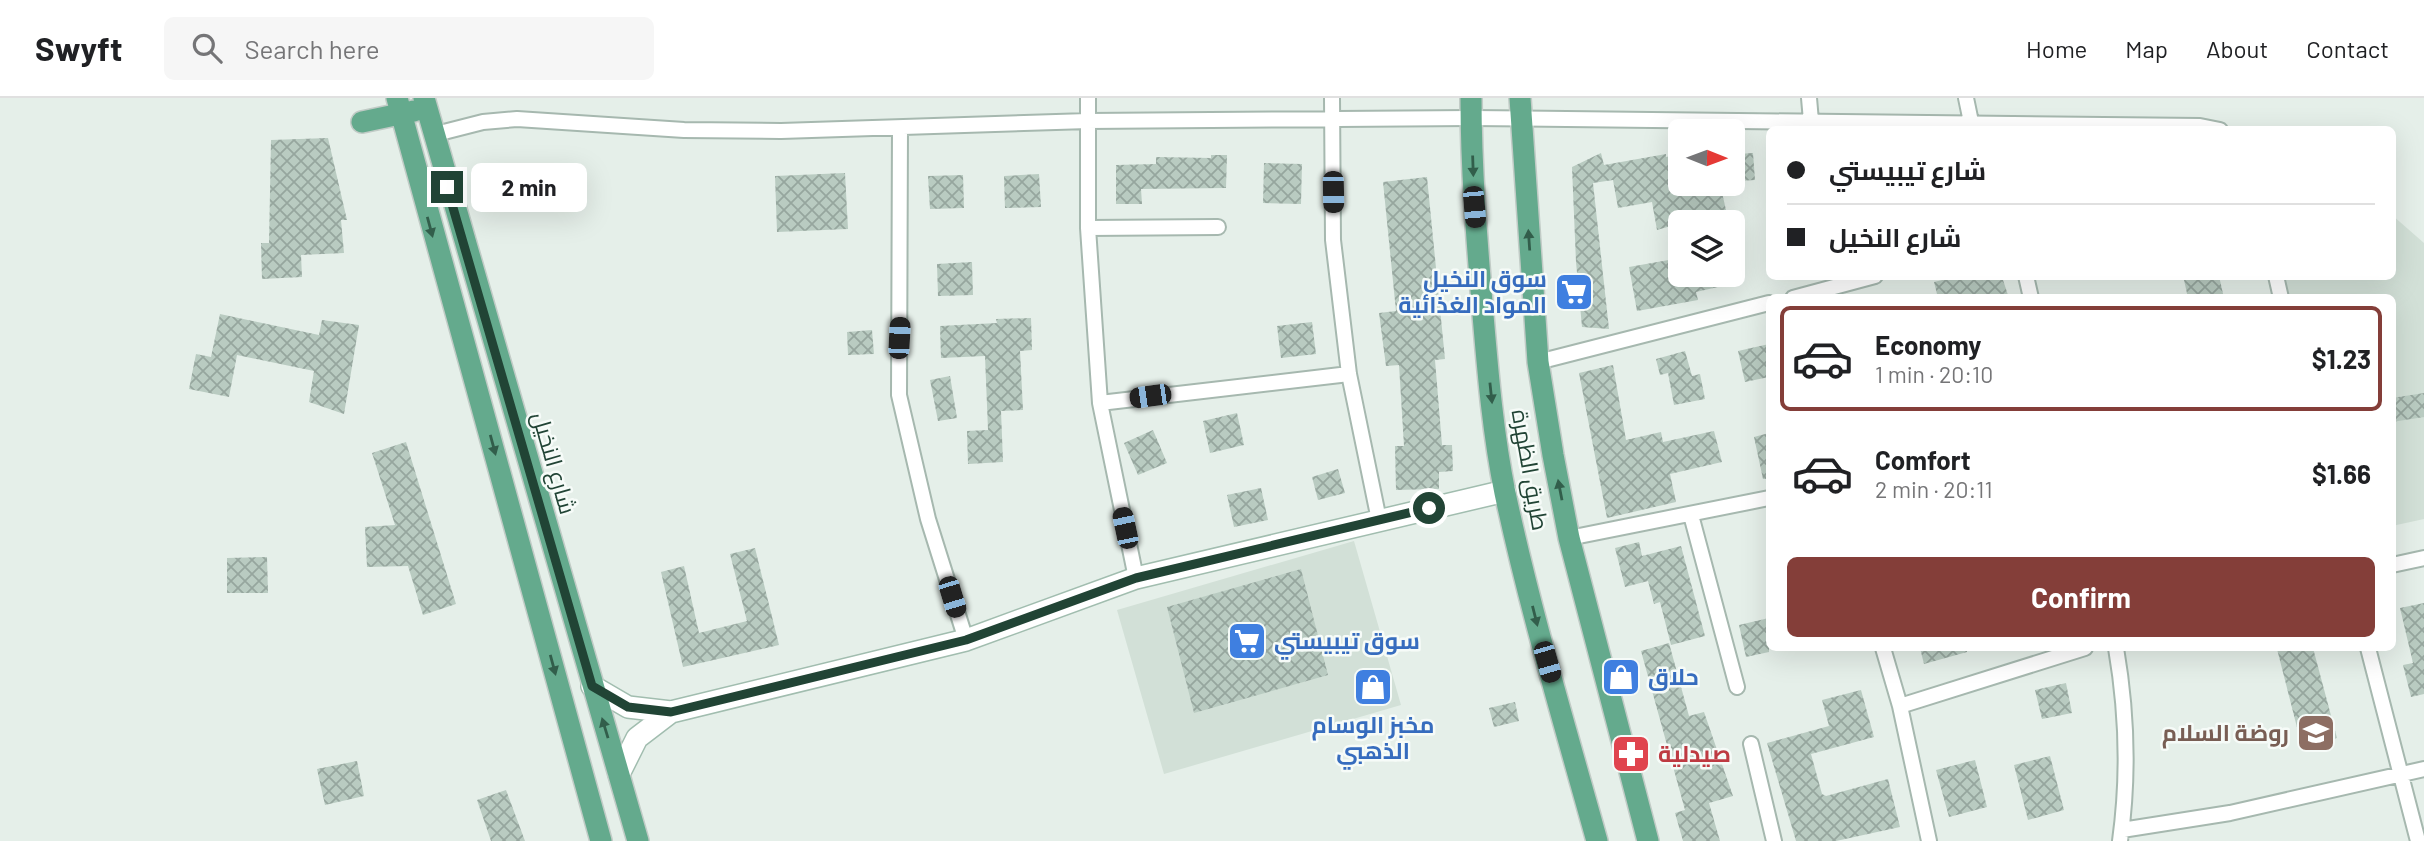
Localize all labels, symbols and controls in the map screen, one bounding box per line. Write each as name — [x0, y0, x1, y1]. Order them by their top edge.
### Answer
search box — [164, 17, 654, 80]
text: Swyft — [35, 28, 122, 68]
icon: search — [188, 29, 226, 67]
text: Search here — [244, 33, 380, 64]
text: Home — [2026, 34, 2087, 63]
text: Map — [2125, 34, 2168, 63]
text: About — [2206, 34, 2268, 63]
text: Contact — [2306, 34, 2389, 63]
north arrow — [1668, 119, 1745, 196]
map controls — [1668, 119, 1745, 287]
text: شارع تيبيستي — [1829, 154, 1986, 185]
one-way arrow — [1467, 155, 1478, 177]
callout: 2 min — [472, 162, 587, 212]
route end — [431, 171, 463, 203]
car — [1323, 171, 1344, 213]
text: 2 min — [501, 173, 557, 201]
car — [1462, 185, 1487, 229]
button: layers — [1668, 210, 1745, 287]
one-way arrow — [426, 216, 436, 237]
text: شارع النخيل — [1829, 221, 1961, 252]
one-way arrow — [1523, 229, 1534, 251]
place label: سوق النخيل المواد الغذائية — [1398, 264, 1547, 319]
supermarket icon: سوق النخيل المواد الغذائية — [1553, 271, 1595, 313]
car — [888, 316, 911, 360]
icon: car — [1791, 327, 1854, 390]
text: Economy — [1875, 329, 1981, 360]
text: $1.23 — [2312, 343, 2371, 374]
text: 1 min · 20:10 — [1875, 360, 1993, 388]
one-way arrow — [1485, 382, 1496, 404]
car — [1128, 383, 1173, 409]
street label: طريق الظهرة — [1506, 407, 1555, 533]
street label: شارع النخيل — [524, 408, 583, 518]
one-way arrow — [489, 435, 499, 456]
icon: car — [1791, 442, 1854, 505]
text: Comfort — [1875, 444, 1971, 475]
text: $1.66 — [2312, 458, 2371, 489]
text: 2 min · 20:11 — [1875, 475, 1993, 503]
one-way arrow — [1554, 479, 1565, 501]
route start — [1413, 492, 1445, 524]
car — [1111, 505, 1140, 551]
button: Confirm — [1787, 557, 2375, 637]
car — [936, 574, 969, 620]
one-way arrow — [1530, 605, 1541, 627]
supermarket icon: سوق تيبيستي — [1226, 620, 1268, 662]
place label: سوق تيبيستي — [1274, 626, 1420, 660]
car — [1532, 639, 1563, 685]
one-way arrow — [548, 654, 559, 676]
shop icon: حلاق — [1600, 656, 1642, 698]
place label: حلاق — [1648, 662, 1699, 691]
shop icon: مخبز الوسام الذهبي — [1352, 666, 1394, 708]
place label: مخبز الوسام الذهبي — [1311, 710, 1435, 770]
school or university icon: روضة السلام — [2295, 712, 2337, 754]
one-way arrow — [600, 718, 610, 739]
place label: روضة السلام — [2162, 718, 2289, 749]
pharmacy icon: صيدلية — [1610, 733, 1652, 775]
place label: صيدلية — [1658, 739, 1731, 767]

